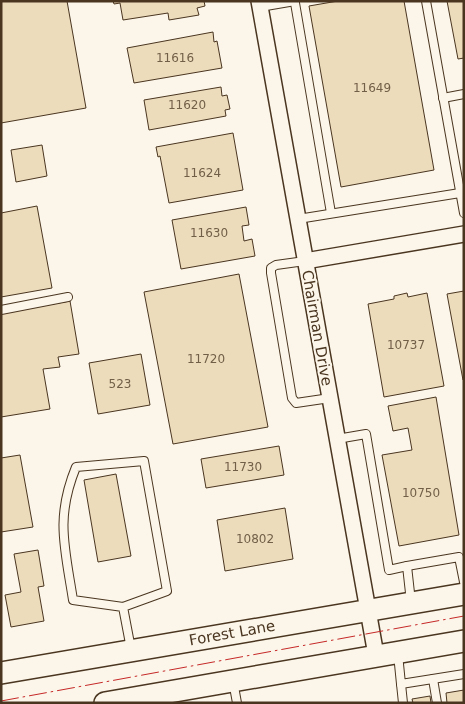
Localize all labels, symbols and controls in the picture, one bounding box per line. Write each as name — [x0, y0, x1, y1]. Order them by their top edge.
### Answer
house number: 11616 — [156, 51, 194, 65]
house number: 11649 — [353, 81, 391, 95]
house number: 11620 — [168, 98, 206, 112]
house number: 11624 — [183, 166, 221, 180]
house number: 11630 — [190, 226, 228, 240]
street label: Chairman Drive — [298, 269, 336, 387]
house number: 10737 — [387, 338, 425, 352]
house number: 11720 — [187, 352, 225, 366]
house number: 523 — [109, 377, 131, 391]
house number: 11730 — [224, 460, 262, 474]
house number: 10750 — [402, 486, 440, 500]
house number: 10802 — [236, 532, 274, 546]
street label: Forest Lane — [188, 617, 276, 649]

